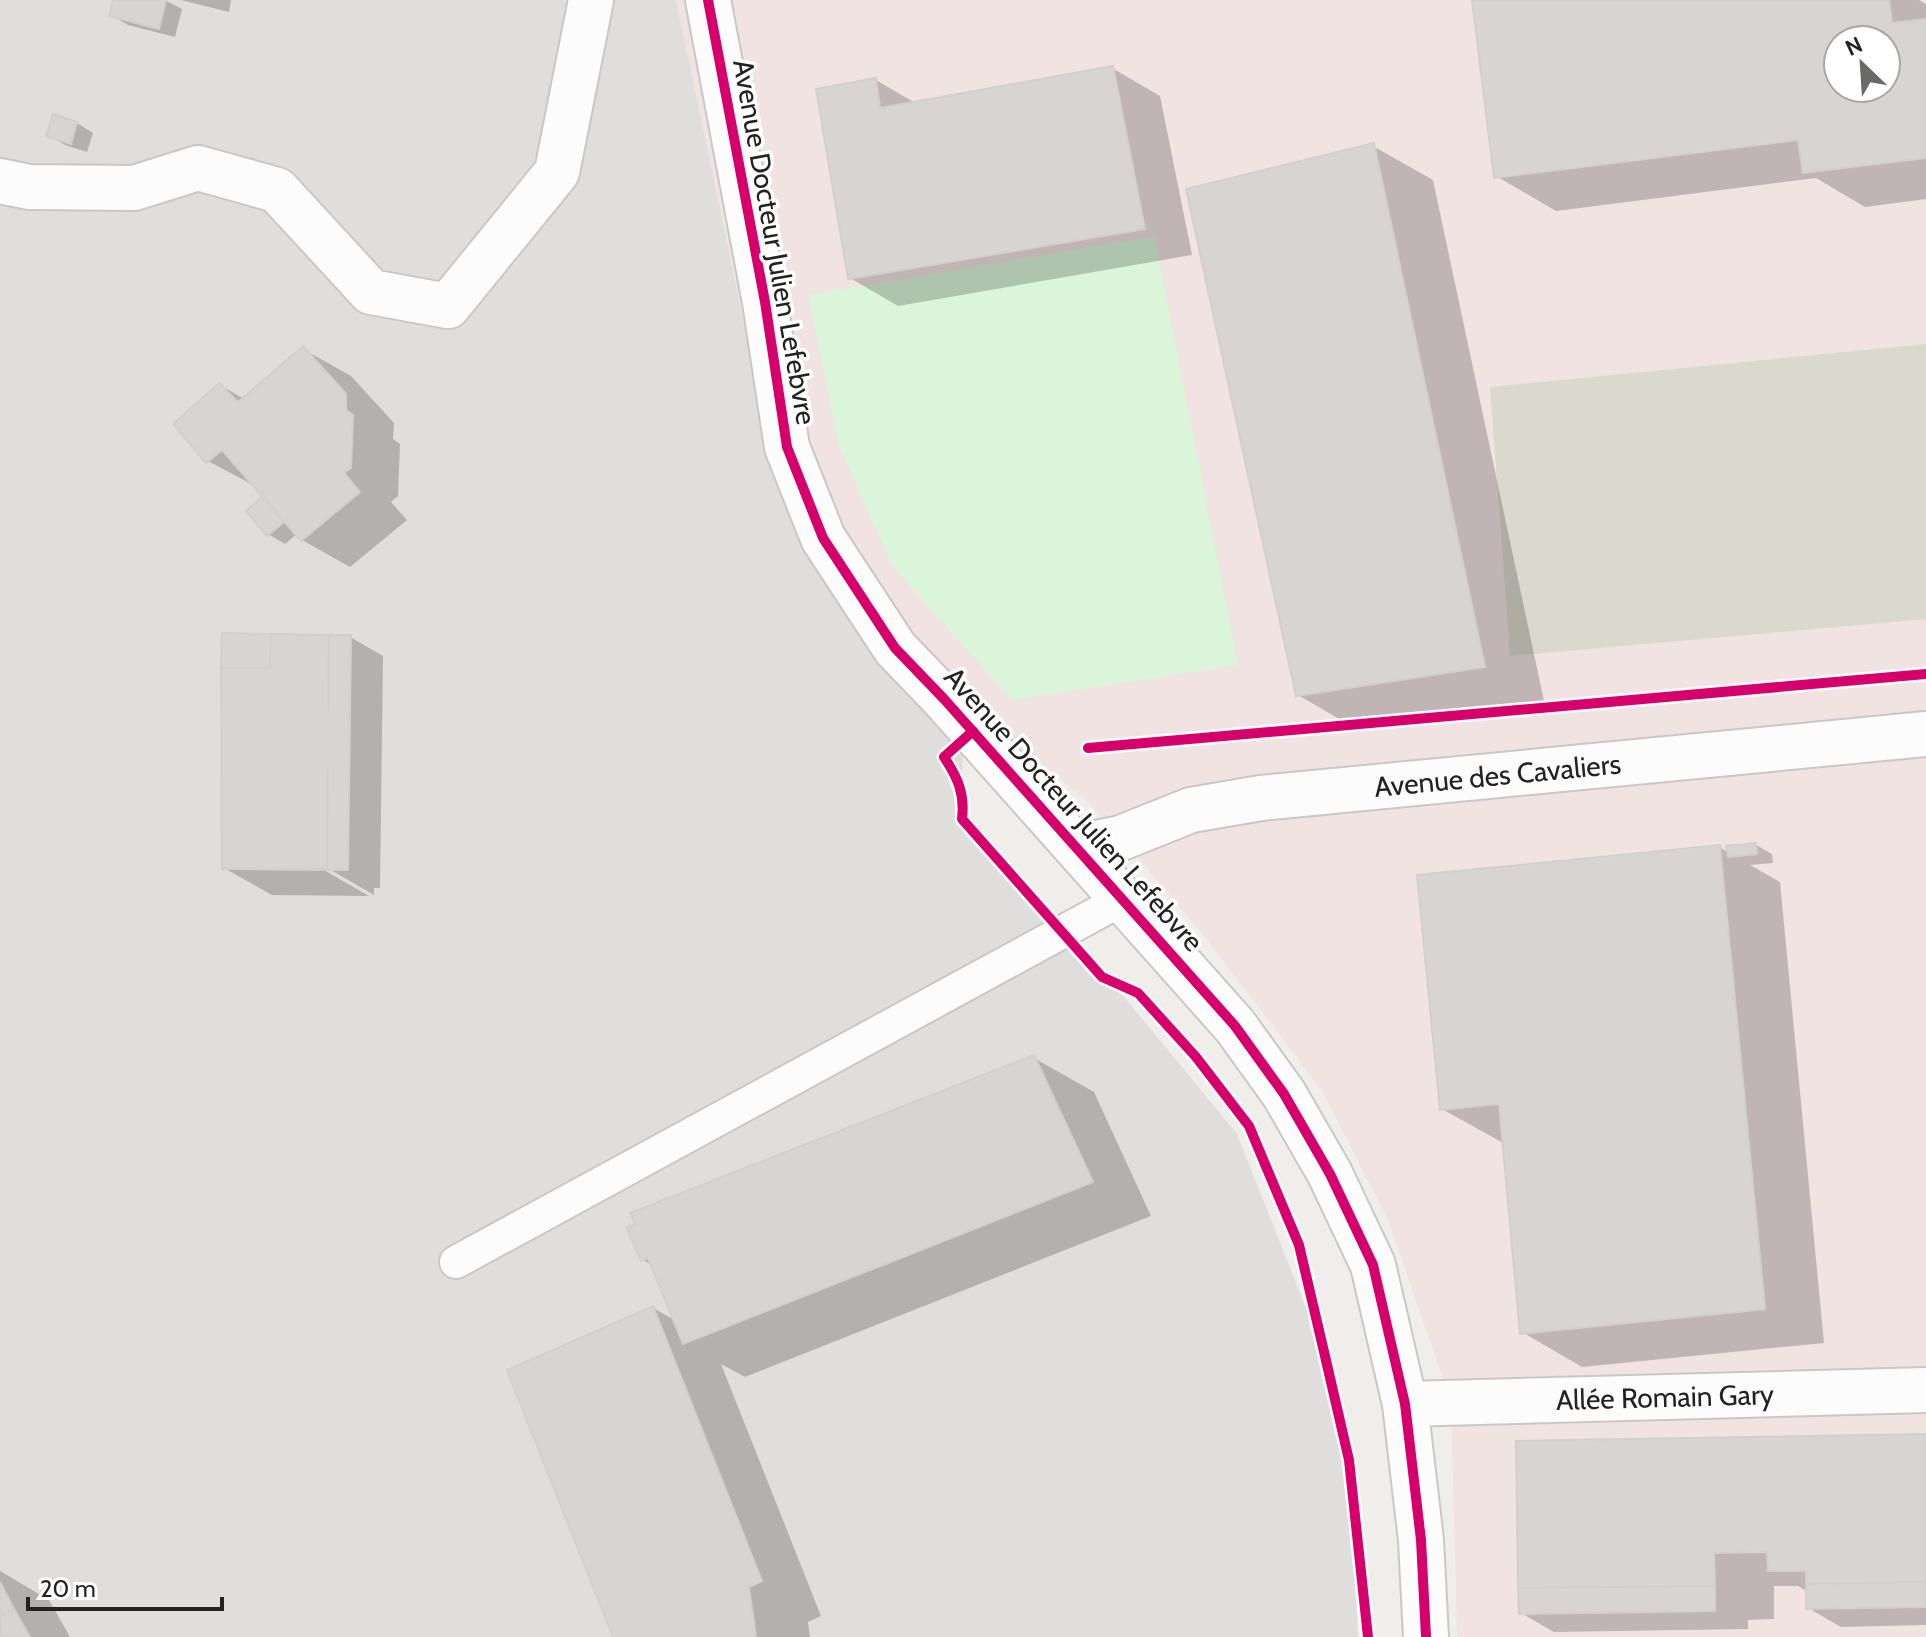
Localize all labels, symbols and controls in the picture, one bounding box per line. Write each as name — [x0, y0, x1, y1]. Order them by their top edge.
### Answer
north arrow — [1822, 24, 1902, 104]
text: N — [1841, 31, 1867, 62]
street label: Avenue Docteur Julien Lefebvre — [726, 57, 824, 427]
street label: Avenue Docteur Julien Lefebvre — [937, 660, 1211, 958]
street label: Avenue des Cavaliers — [1373, 746, 1622, 804]
street label: Allée Romain Gary — [1555, 1377, 1774, 1417]
scale bar — [28, 1561, 222, 1611]
text: 20 m — [40, 1574, 96, 1603]

